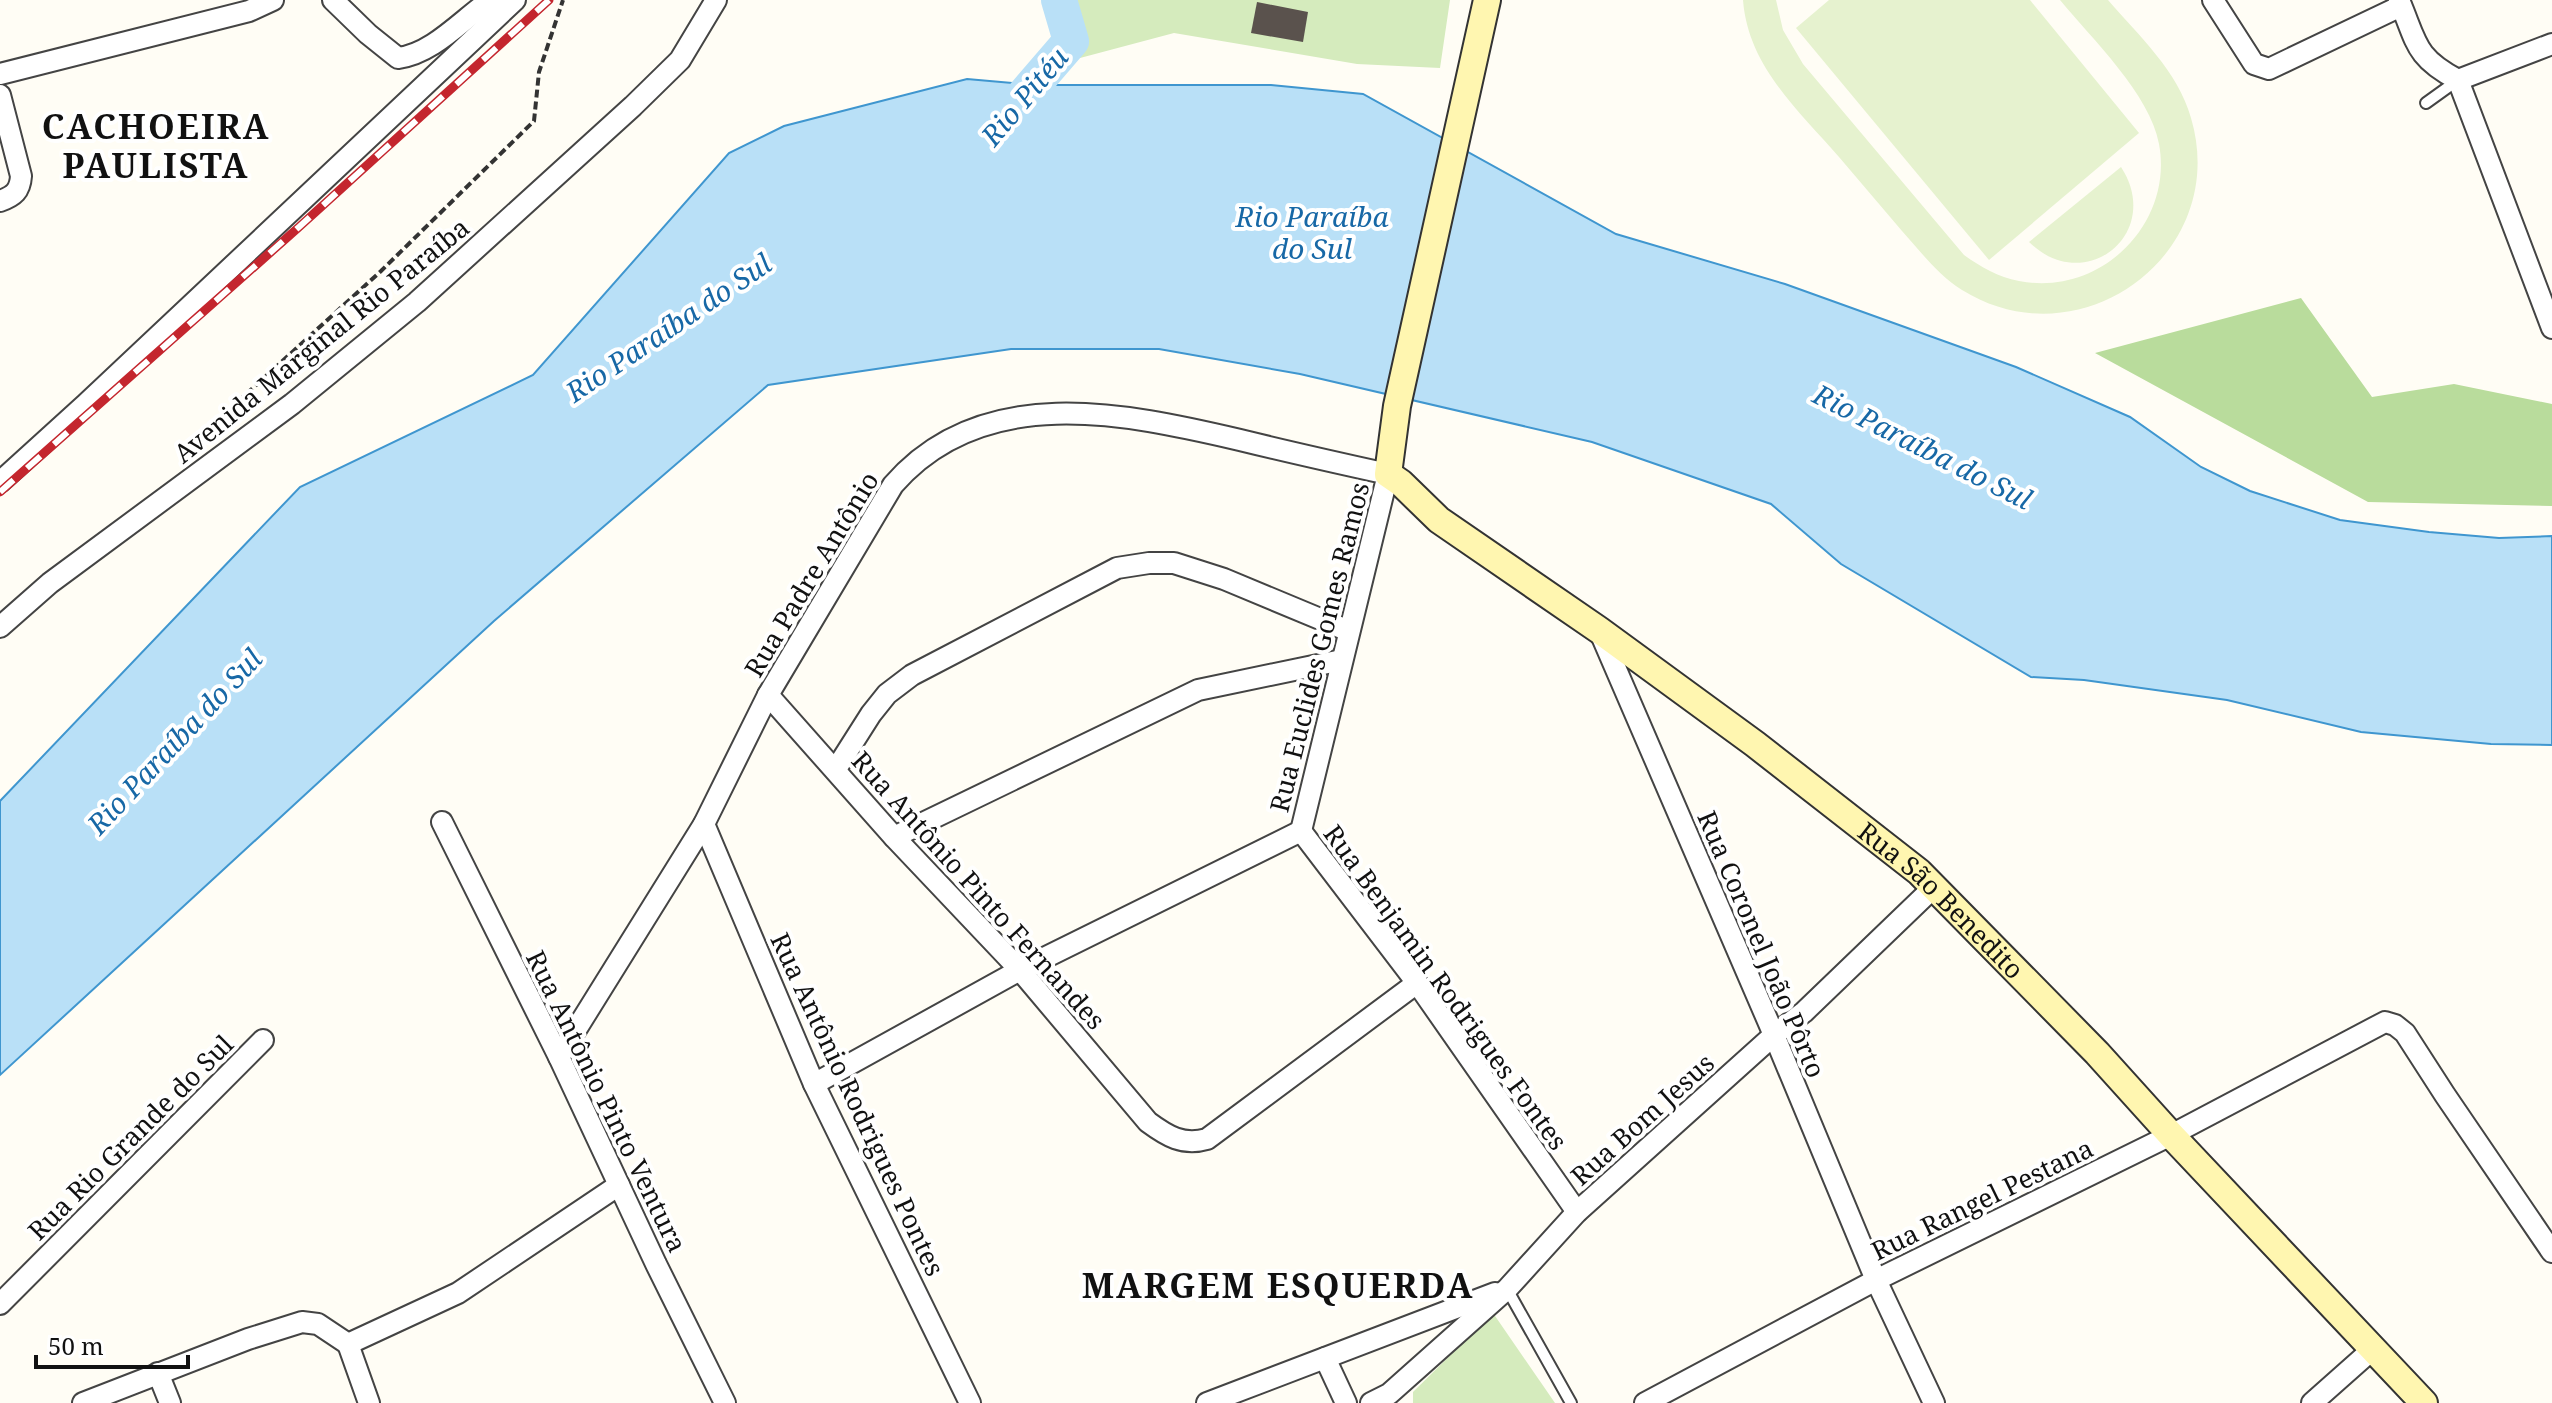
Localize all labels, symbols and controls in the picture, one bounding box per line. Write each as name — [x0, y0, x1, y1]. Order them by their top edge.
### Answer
water label: Rio Pitéu — [971, 39, 1076, 154]
district label: CACHOEIRA PAULISTA — [42, 103, 270, 188]
water label: Rio Paraíba do Sul — [1234, 197, 1389, 267]
street label: Avenida Marginal Rio Paraíba — [166, 209, 476, 471]
water label: Rio Paraíba do Sul — [557, 244, 779, 411]
water label: Rio Paraíba do Sul — [1806, 374, 2039, 518]
street label: Rua Padre Antônio — [735, 465, 887, 683]
street label: Rua Euclides Gomes Ramos — [1261, 478, 1377, 816]
water label: Rio Paraíba do Sul — [77, 640, 270, 843]
street label: Rua Antônio Pinto Fernandes — [844, 743, 1114, 1037]
street label: Rua Coronel João Pôrto — [1689, 805, 1835, 1083]
street label: Rua São Benedito — [1851, 813, 2032, 987]
street label: Rua Benjamin Rodrigues Fontes — [1316, 817, 1576, 1157]
street label: Rua Antônio Rodrigues Pontes — [762, 927, 954, 1281]
street label: Rua Antônio Pinto Ventura — [518, 944, 696, 1258]
street label: Rua Rio Grande do Sul — [19, 1026, 241, 1248]
street label: Rua Bom Jesus — [1563, 1045, 1721, 1193]
street label: Rua Rangel Pestana — [1865, 1130, 2099, 1268]
district label: MARGEM ESQUERDA — [1082, 1262, 1474, 1308]
scale bar — [36, 1319, 188, 1369]
text: 50 m — [48, 1329, 104, 1362]

